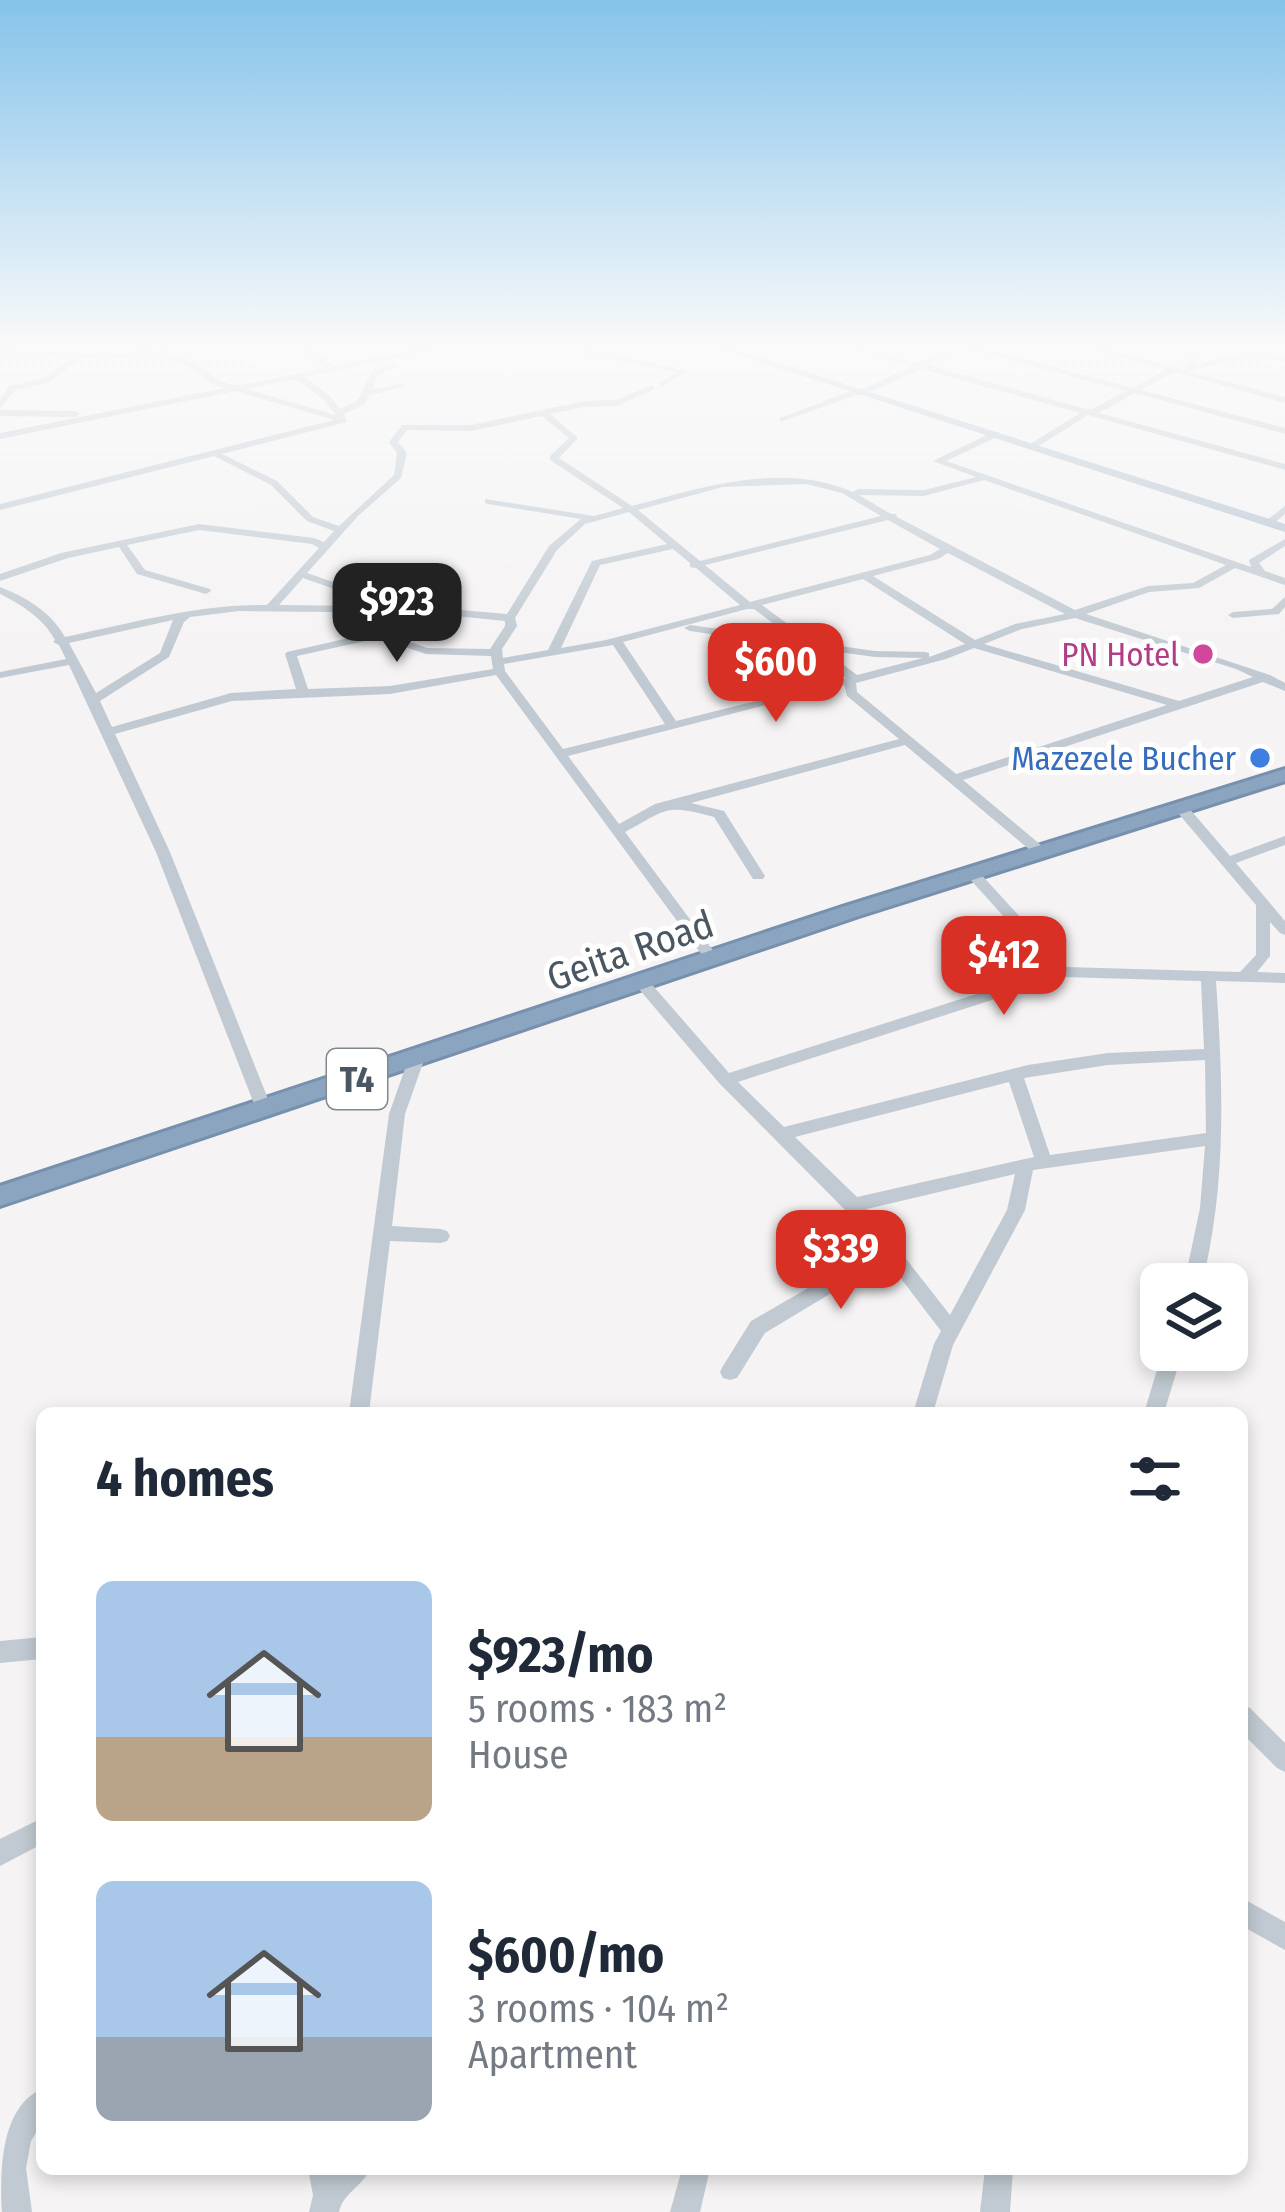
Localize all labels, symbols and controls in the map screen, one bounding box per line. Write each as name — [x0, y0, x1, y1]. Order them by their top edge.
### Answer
pin: $923 — [326, 563, 468, 665]
text: $923 — [360, 579, 434, 625]
pin: $600 — [705, 623, 847, 725]
place label: PN Hotel — [1061, 635, 1179, 675]
text: $600 — [735, 639, 817, 685]
marker: PN Hotel — [1190, 641, 1216, 667]
place label: Mazezele Bucher — [1011, 739, 1236, 779]
marker: Mazezele Bucher — [1247, 745, 1273, 771]
street label: Geita Road — [541, 901, 720, 1001]
pin: $412 — [933, 916, 1075, 1018]
text: $412 — [968, 932, 1040, 978]
road number: T4 — [327, 1049, 387, 1109]
pin: $339 — [770, 1210, 912, 1312]
text: $339 — [803, 1226, 879, 1272]
map controls — [1140, 1263, 1248, 1371]
button: layers — [1140, 1263, 1248, 1371]
icon: filters — [1122, 1446, 1188, 1512]
text: 4 homes — [96, 1448, 274, 1510]
text: $923/mo — [468, 1624, 653, 1686]
icon: home — [192, 1629, 336, 1773]
text: 5 rooms · 183 m² — [468, 1686, 727, 1732]
text: House — [468, 1732, 568, 1778]
text: $600/mo — [468, 1924, 664, 1986]
icon: home — [192, 1929, 336, 2073]
text: 3 rooms · 104 m² — [468, 1986, 729, 2032]
text: Apartment — [468, 2032, 637, 2078]

